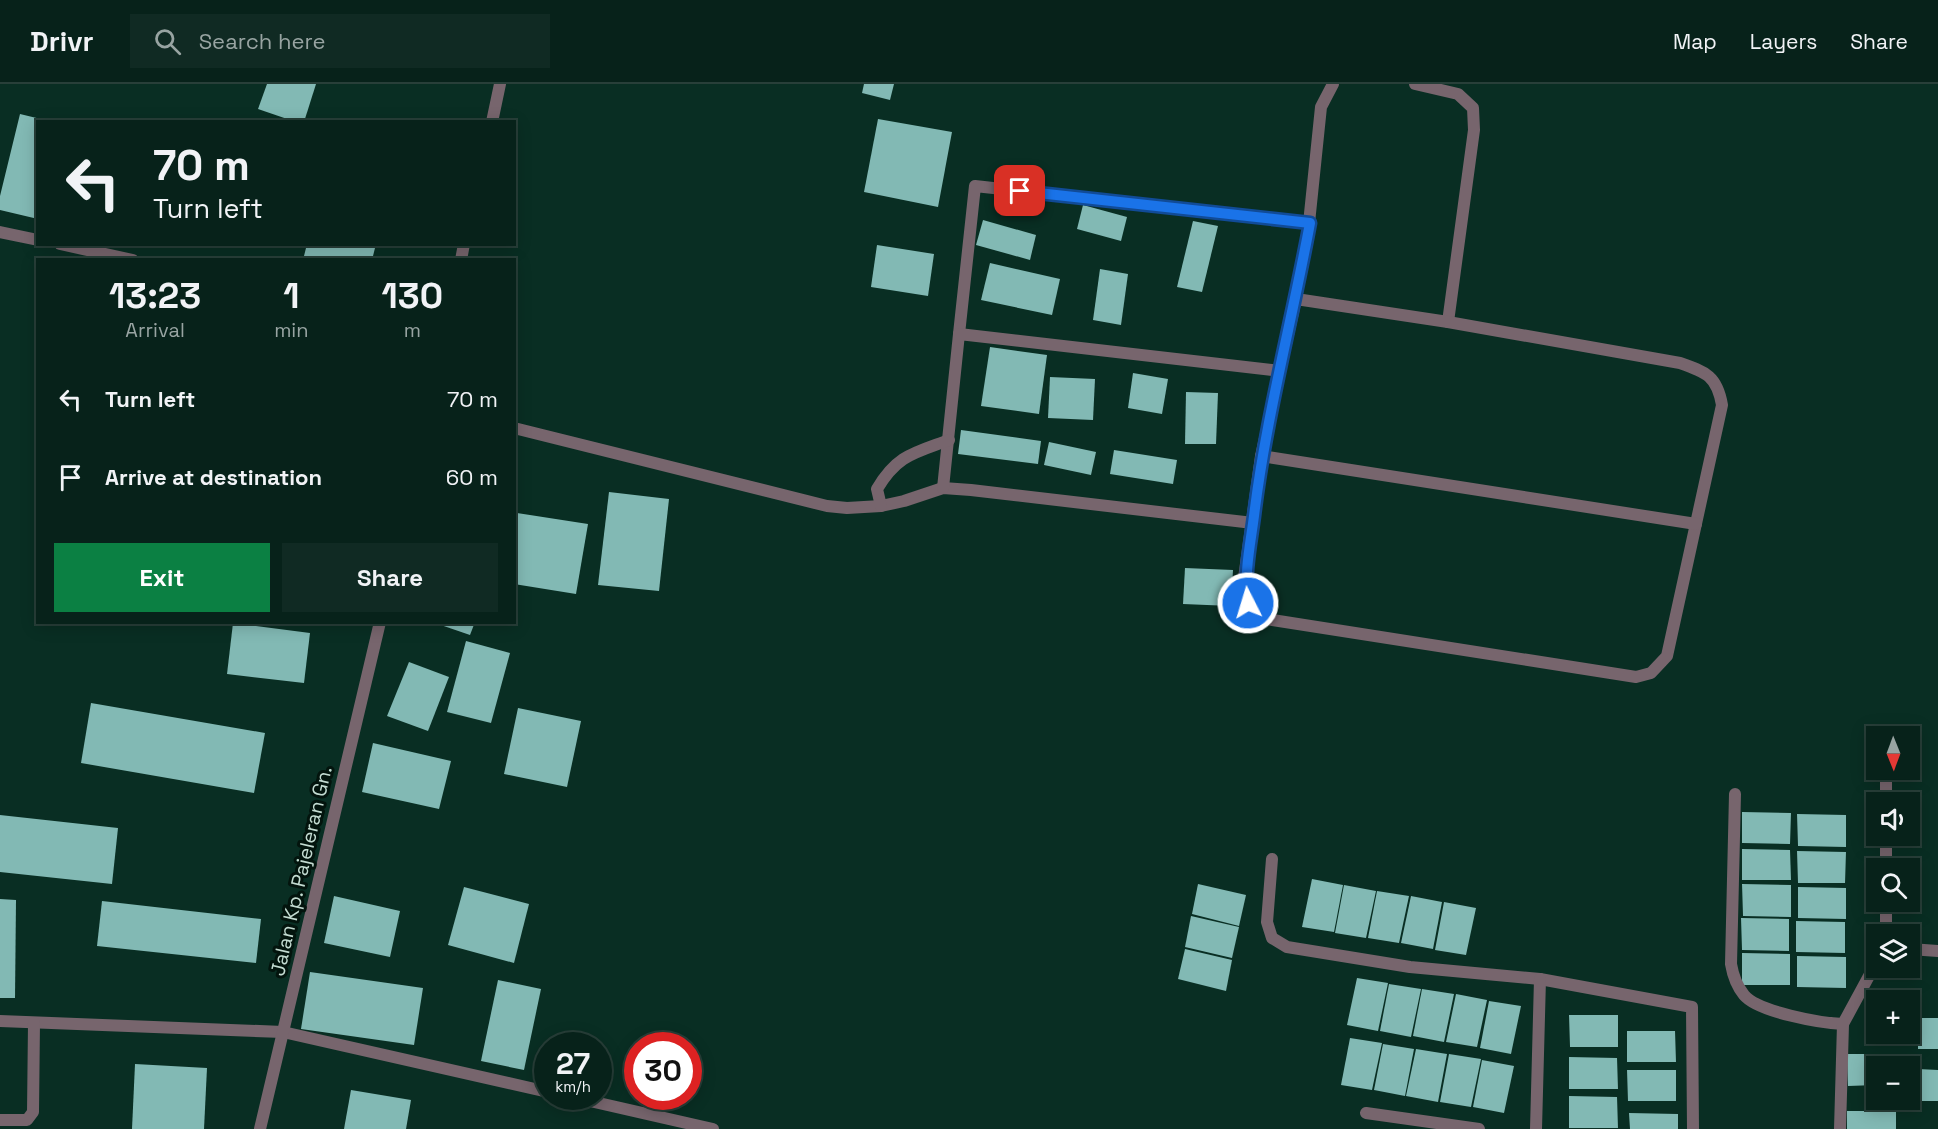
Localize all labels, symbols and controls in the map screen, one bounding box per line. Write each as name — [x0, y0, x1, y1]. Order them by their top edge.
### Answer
search box — [130, 14, 550, 68]
text: Drivr — [30, 23, 94, 59]
icon: search — [151, 25, 184, 58]
text: Search here — [199, 27, 325, 55]
text: Map — [1673, 28, 1717, 55]
text: Layers — [1750, 28, 1817, 55]
text: Share — [1850, 28, 1908, 55]
text: 70 m — [153, 139, 250, 192]
icon: left — [54, 144, 132, 222]
pin — [994, 165, 1045, 216]
icon: arrive — [1003, 174, 1036, 207]
text: Turn left — [153, 191, 263, 226]
text: 13:23 — [109, 273, 201, 319]
text: 1 — [283, 273, 299, 319]
text: 130 — [382, 273, 443, 319]
text: Arrival — [125, 317, 185, 343]
text: min — [274, 317, 309, 343]
text: m — [404, 317, 421, 343]
icon: left — [54, 383, 87, 416]
text: Turn left — [105, 385, 195, 413]
text: 70 m — [447, 385, 498, 413]
icon: arrive — [54, 461, 87, 494]
text: Arrive at destination — [105, 463, 322, 491]
text: 60 m — [446, 463, 498, 491]
button: Exit — [54, 543, 270, 612]
button: Share — [282, 543, 498, 612]
position arrow — [1216, 571, 1280, 635]
north arrow — [1866, 726, 1920, 780]
map controls — [1866, 726, 1920, 1110]
street label: Jalan Kp. Pajeleran Gn. — [264, 764, 338, 978]
button: sound — [1866, 792, 1920, 846]
button: search — [1866, 858, 1920, 912]
button: layers — [1866, 924, 1920, 978]
button: + — [1866, 990, 1920, 1044]
speed limit sign: 30 — [624, 1032, 702, 1110]
text: 27 — [556, 1044, 590, 1083]
button: − — [1866, 1056, 1920, 1110]
text: km/h — [555, 1077, 591, 1096]

